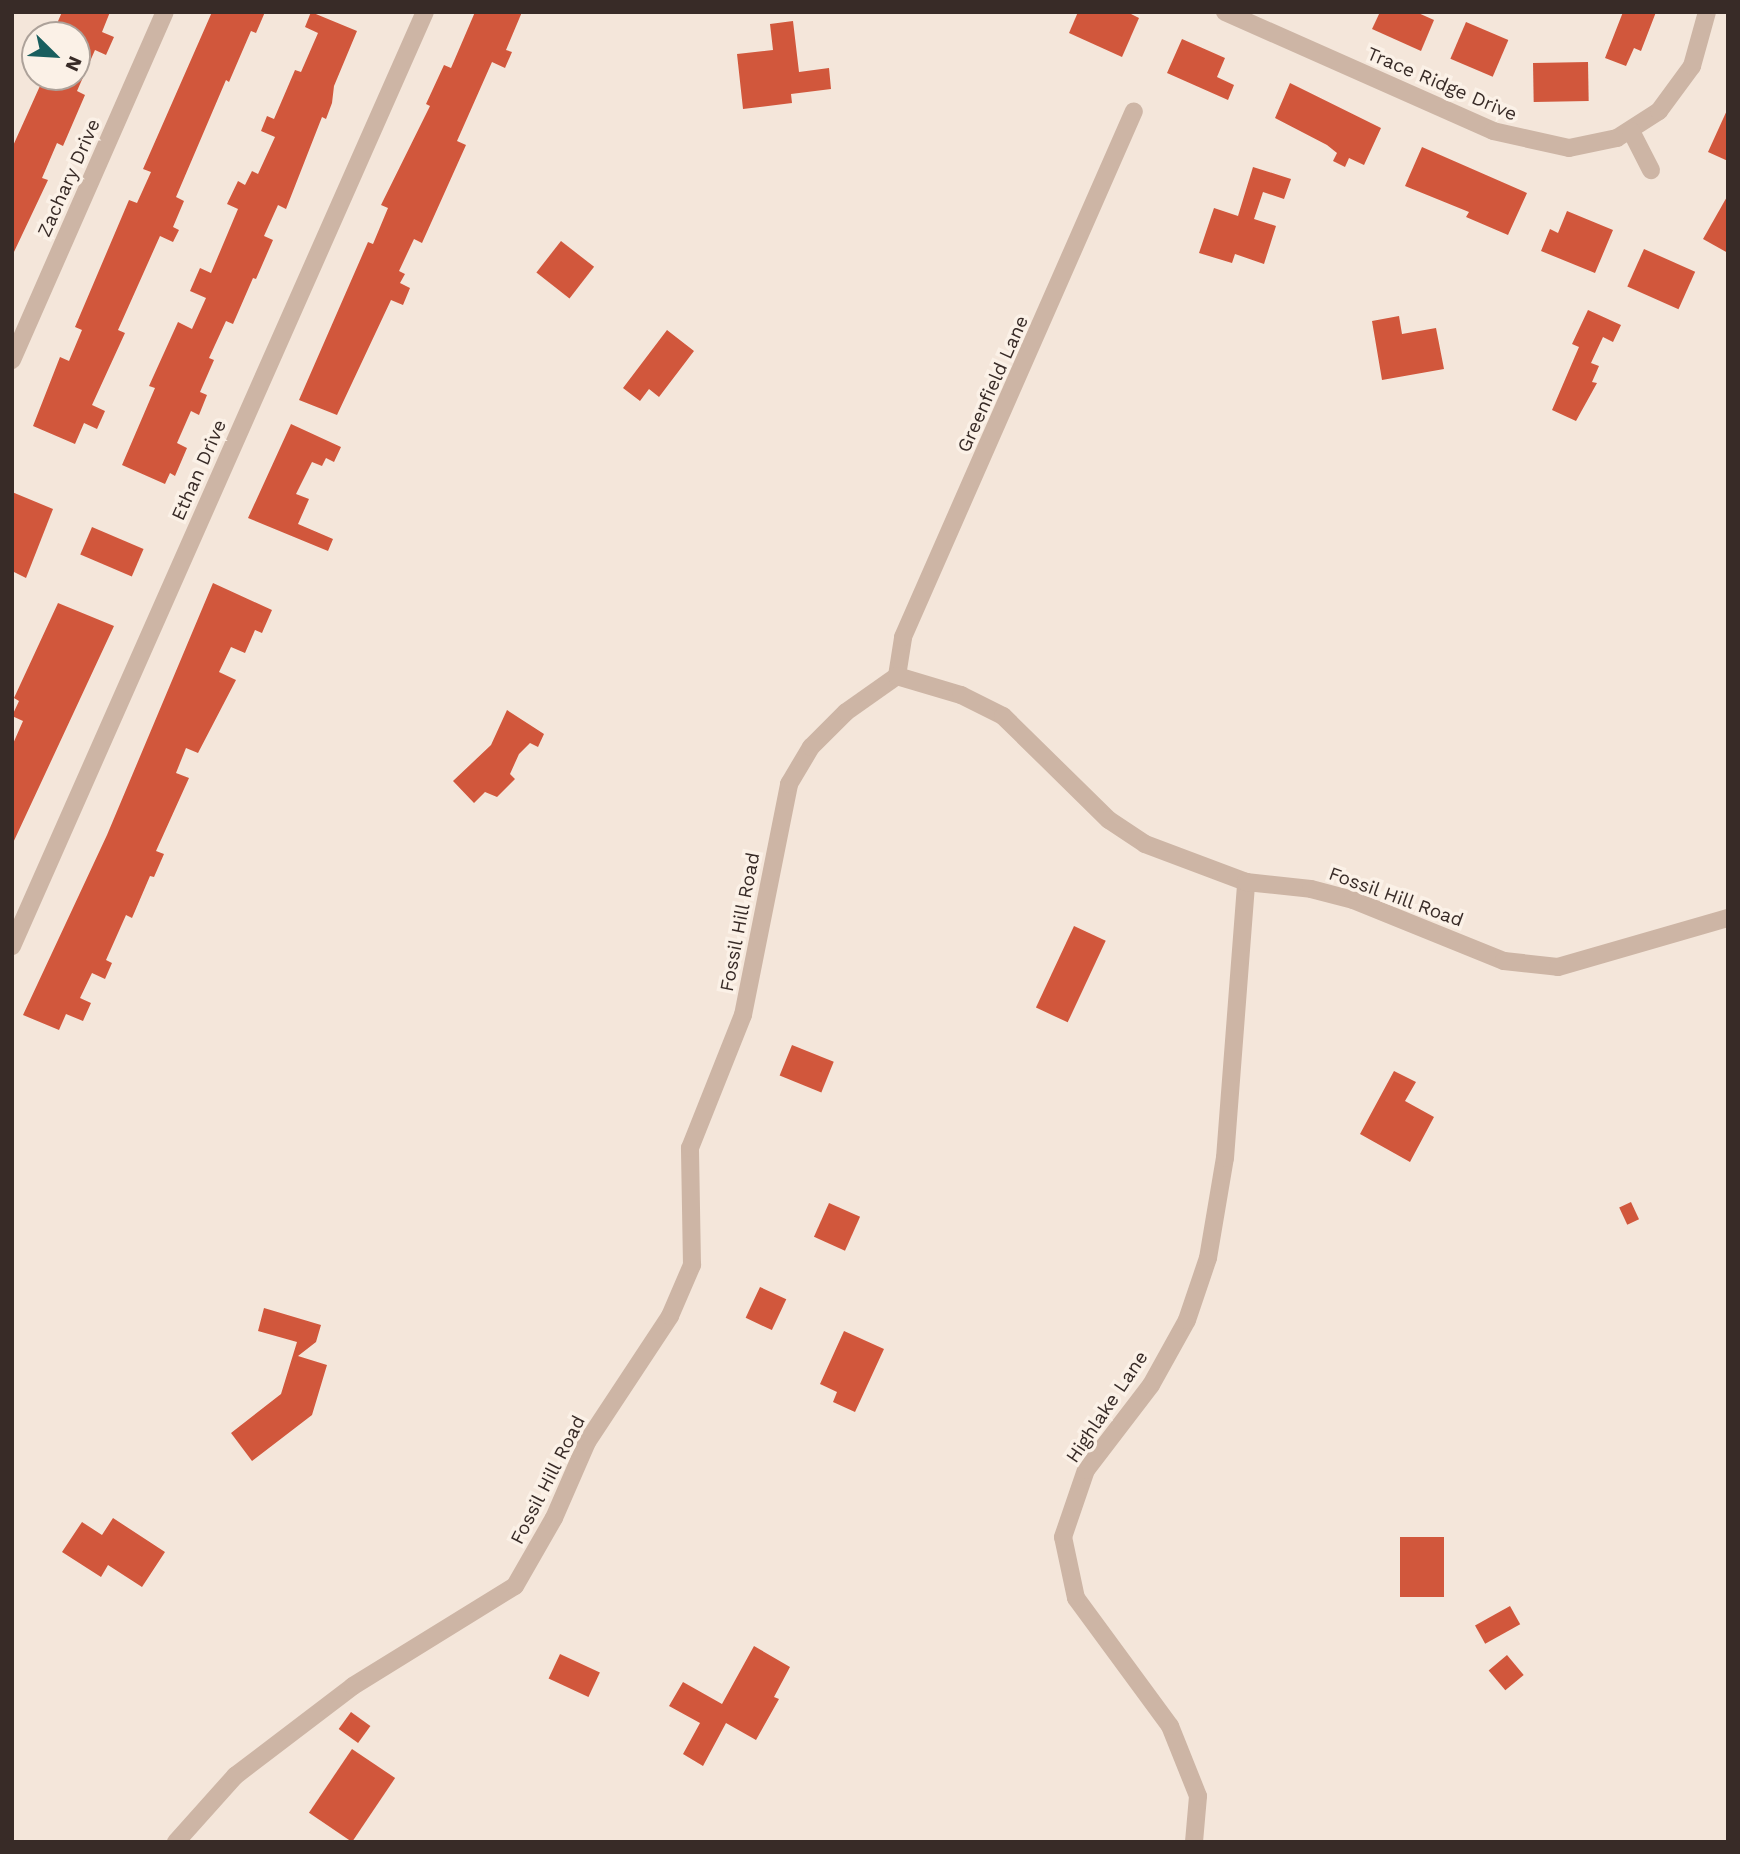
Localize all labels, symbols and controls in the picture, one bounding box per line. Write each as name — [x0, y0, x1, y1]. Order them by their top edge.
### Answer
north arrow — [21, 21, 91, 91]
street label: Trace Ridge Drive — [1364, 42, 1520, 126]
text: N — [60, 53, 87, 75]
street label: Zachary Drive — [33, 115, 105, 241]
street label: Greenfield Lane — [953, 312, 1033, 456]
street label: Ethan Drive — [167, 416, 231, 524]
street label: Fossil Hill Road — [715, 850, 765, 994]
street label: Fossil Hill Road — [1325, 862, 1467, 932]
street label: Highlake Lane — [1061, 1347, 1153, 1467]
street label: Fossil Hill Road — [505, 1411, 591, 1549]

